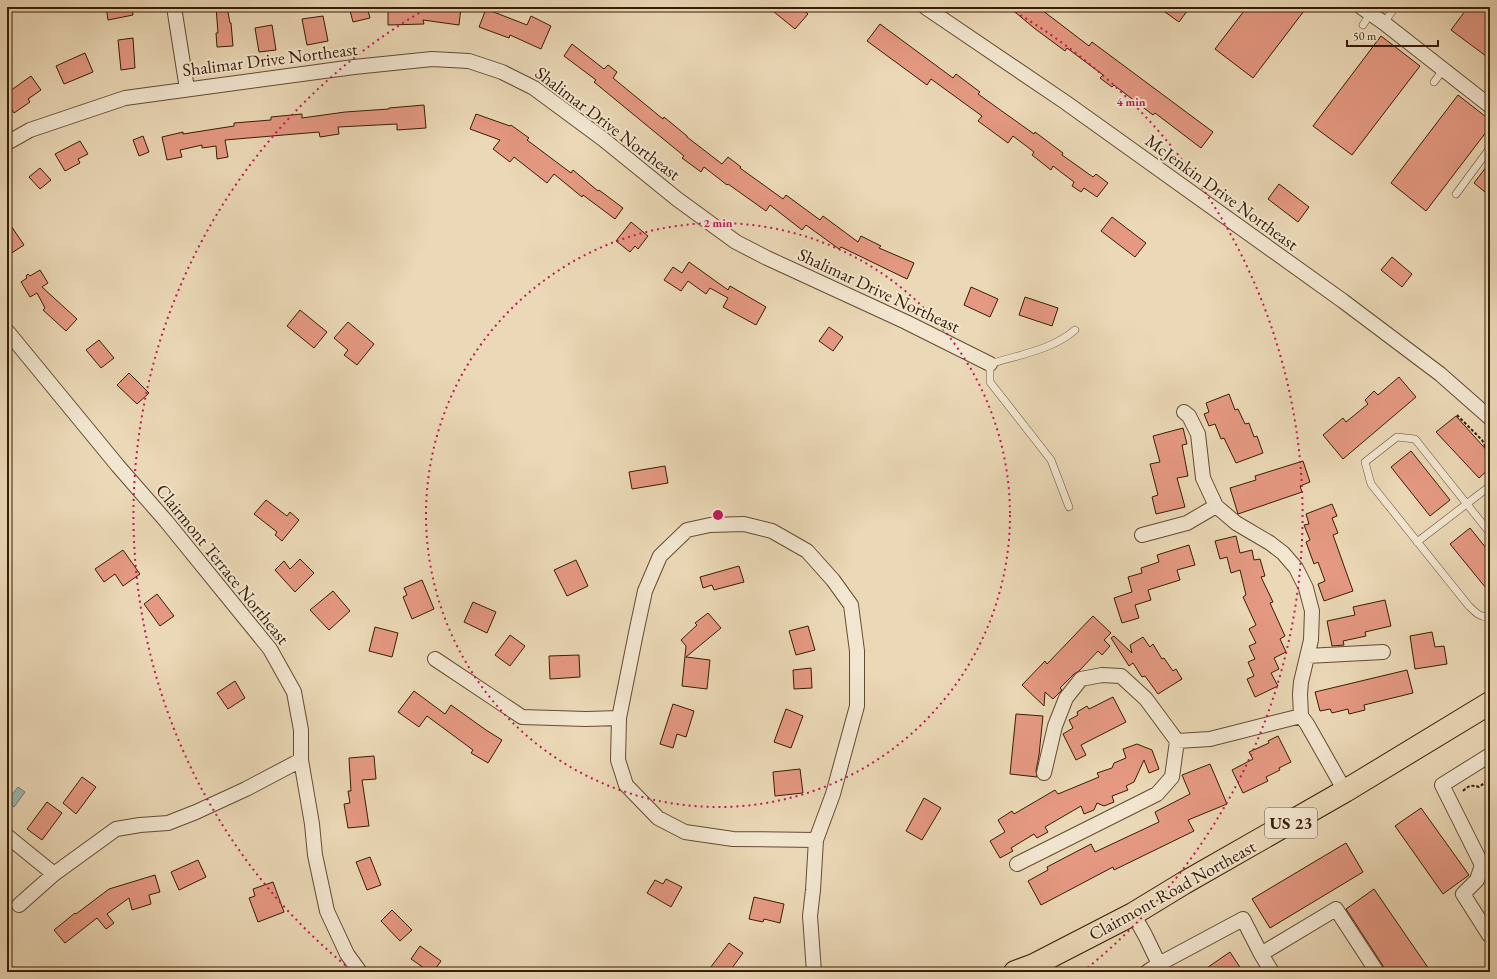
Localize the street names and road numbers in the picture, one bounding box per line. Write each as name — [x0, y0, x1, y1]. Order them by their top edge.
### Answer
street label: Shalimar Drive Northeast — [181, 37, 359, 81]
street label: Shalimar Drive Northeast — [531, 61, 686, 185]
street label: McJenkin Drive Northeast — [1141, 129, 1303, 255]
street label: Shalimar Drive Northeast — [794, 242, 964, 338]
street label: Clairmont Terrace Northeast — [151, 479, 295, 649]
road number: US 23 — [1265, 808, 1317, 838]
street label: Clairmont Road Northeast — [1084, 834, 1260, 945]

